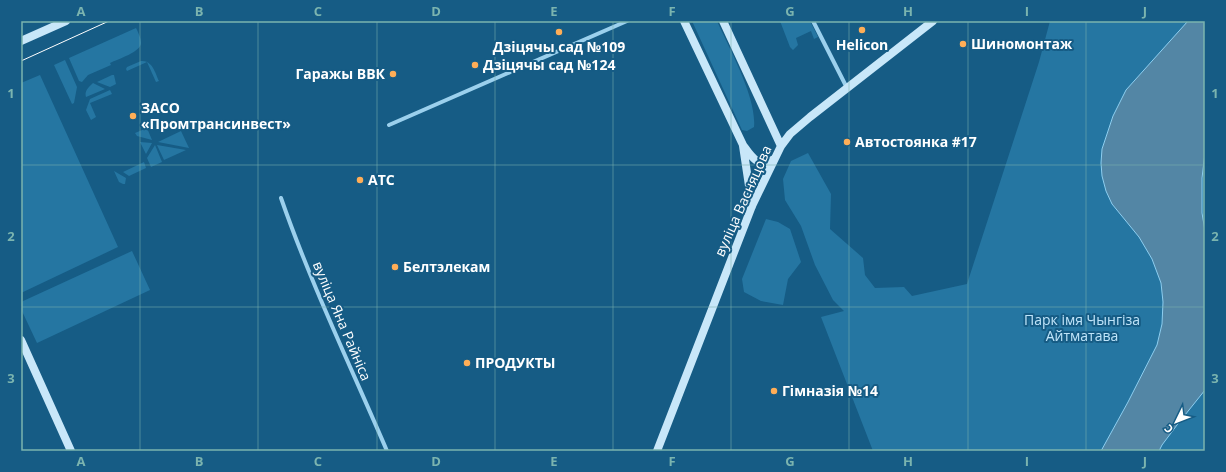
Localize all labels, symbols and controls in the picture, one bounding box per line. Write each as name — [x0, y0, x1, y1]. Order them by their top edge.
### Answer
text: A — [77, 2, 86, 20]
text: B — [195, 2, 204, 20]
text: C — [314, 2, 322, 20]
text: D — [431, 2, 441, 20]
text: E — [550, 2, 558, 20]
text: F — [668, 2, 676, 20]
text: G — [785, 2, 795, 20]
text: H — [903, 2, 913, 20]
text: I — [1025, 2, 1029, 20]
text: J — [1142, 2, 1147, 20]
marker: Helicon — [857, 25, 867, 35]
marker: Дзіцячы сад №109 — [554, 27, 564, 37]
place label: Шиномонтаж — [971, 34, 1073, 53]
place label: Helicon — [836, 35, 888, 54]
place label: Дзіцячы сад №109 — [493, 37, 625, 56]
marker: Шиномонтаж — [958, 39, 968, 49]
place label: Дзіцячы сад №124 — [483, 55, 615, 74]
marker: Дзіцячы сад №124 — [470, 60, 480, 70]
place label: Гаражы ВВК — [295, 64, 386, 83]
marker: Гаражы ВВК — [388, 69, 398, 79]
text: 1 — [7, 84, 15, 102]
text: 1 — [1211, 84, 1219, 102]
place label: ЗАСО «Промтрансинвест» — [141, 98, 291, 133]
marker: ЗАСО «Промтрансинвест» — [128, 111, 138, 121]
place label: Автостоянка #17 — [855, 132, 977, 151]
marker: Автостоянка #17 — [842, 137, 852, 147]
street label: вуліца Васняцова — [709, 142, 776, 259]
place label: АТС — [368, 170, 395, 189]
marker: АТС — [355, 175, 365, 185]
text: 2 — [7, 227, 15, 245]
text: 2 — [1211, 227, 1219, 245]
place label: Белтэлекам — [403, 257, 490, 276]
street label: вуліца Яна Райніса — [309, 258, 376, 383]
marker: Белтэлекам — [390, 262, 400, 272]
park label: Парк імя Чынгіза Айтматава — [1024, 310, 1140, 345]
place label: ПРОДУКТЫ — [475, 353, 556, 372]
marker: ПРОДУКТЫ — [462, 358, 472, 368]
text: 3 — [7, 369, 15, 387]
text: 3 — [1211, 369, 1219, 387]
place label: Гімназія №14 — [782, 381, 878, 400]
marker: Гімназія №14 — [769, 386, 779, 396]
north arrow — [1156, 402, 1196, 442]
text: С — [1160, 421, 1176, 437]
text: A — [77, 452, 86, 470]
text: B — [195, 452, 204, 470]
text: C — [314, 452, 322, 470]
text: D — [431, 452, 441, 470]
text: E — [550, 452, 558, 470]
text: F — [668, 452, 676, 470]
text: G — [785, 452, 795, 470]
text: H — [903, 452, 913, 470]
text: I — [1025, 452, 1029, 470]
text: J — [1142, 452, 1147, 470]

